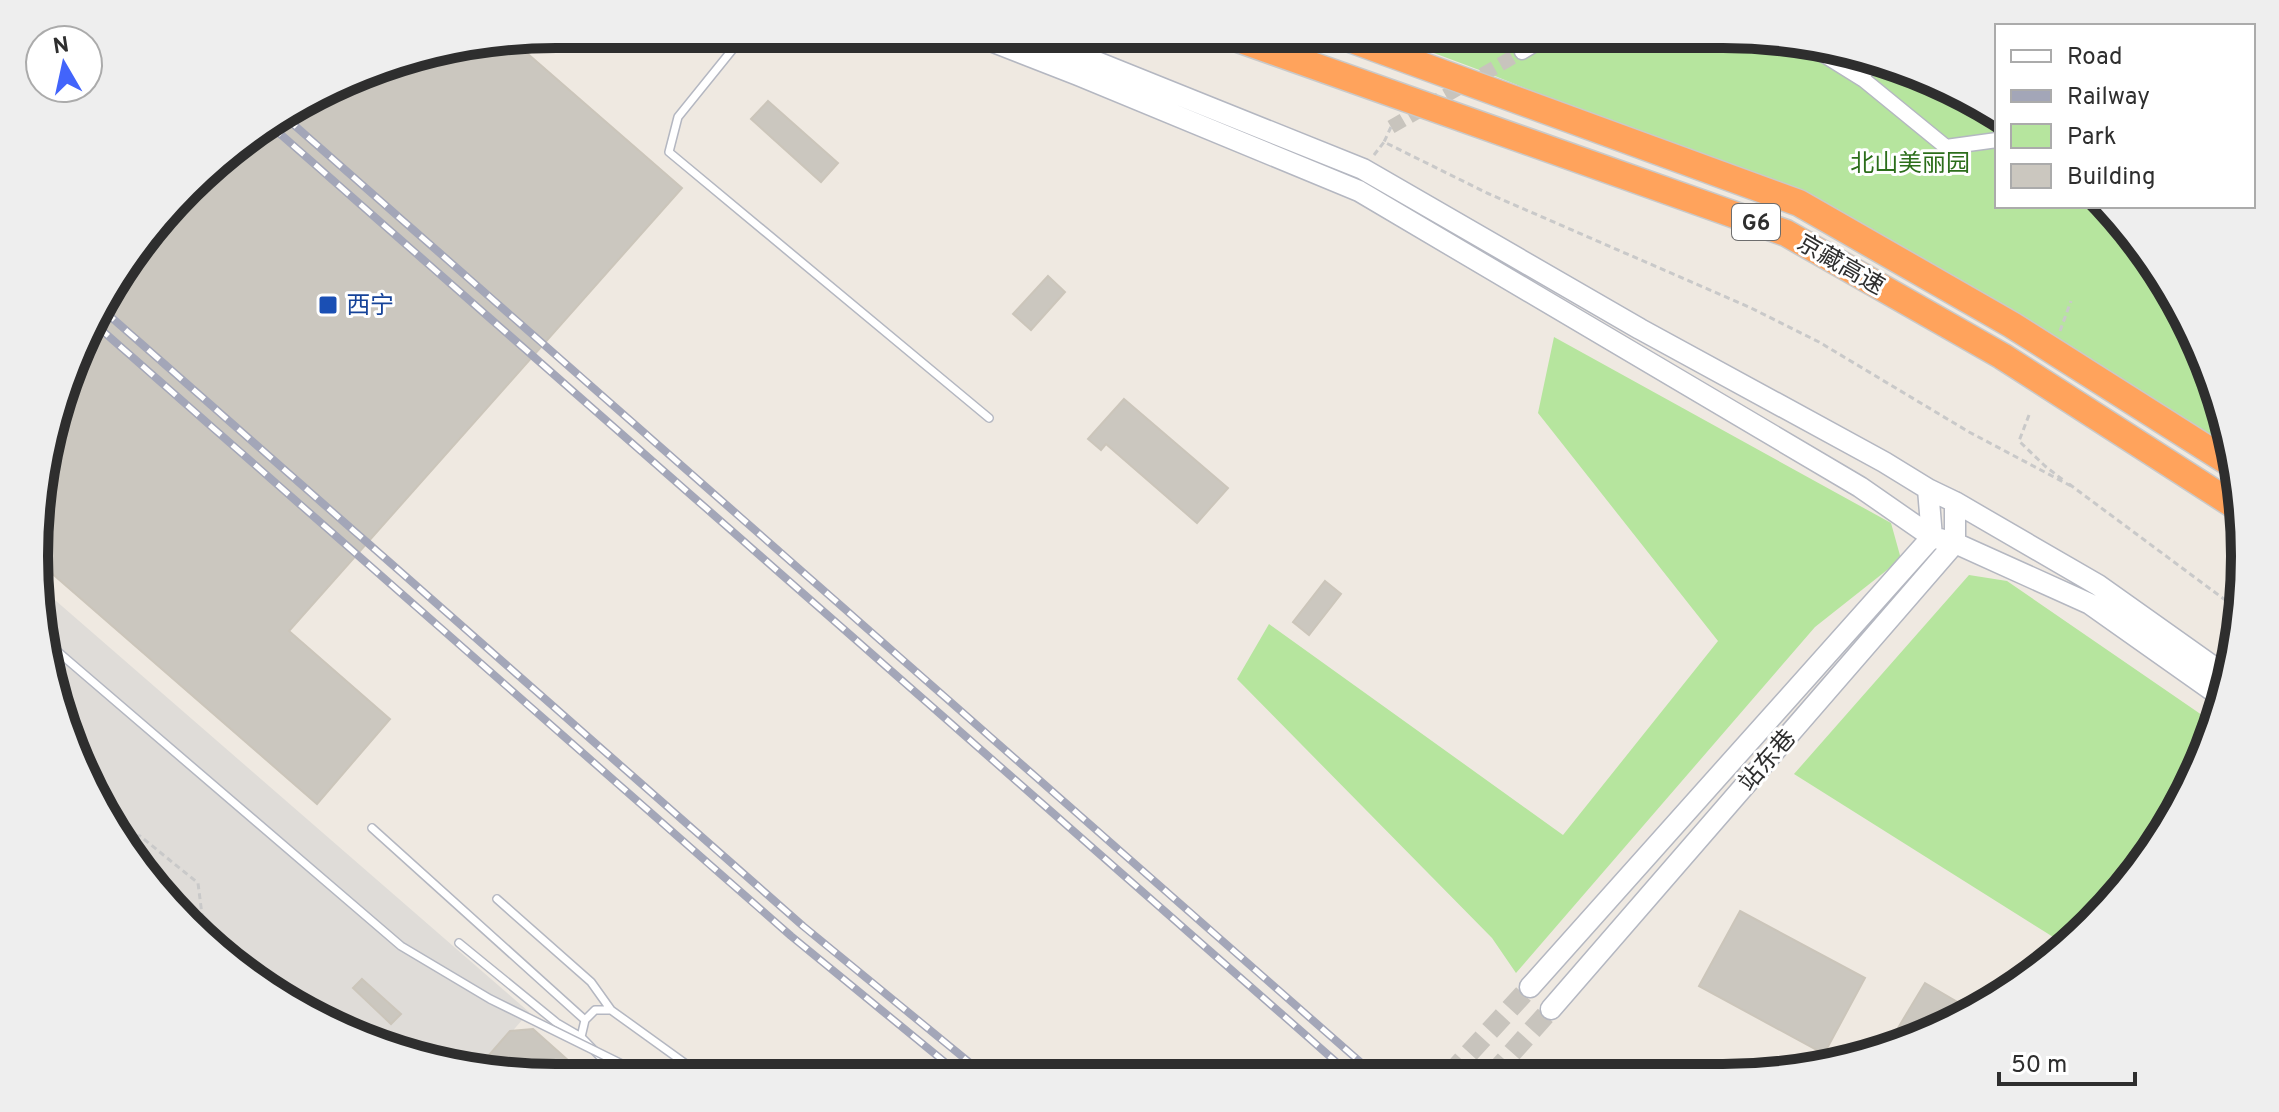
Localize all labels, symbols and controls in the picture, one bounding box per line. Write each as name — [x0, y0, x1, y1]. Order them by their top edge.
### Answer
north arrow — [24, 24, 104, 104]
legend — [1995, 24, 2255, 208]
text: N — [51, 32, 71, 61]
text: Road — [2067, 43, 2123, 73]
text: Railway — [2067, 83, 2150, 113]
text: Park — [2067, 123, 2117, 153]
park label: 北山美丽园 — [1850, 150, 1970, 180]
text: Building — [2067, 163, 2156, 193]
road number: G6 — [1732, 204, 1780, 240]
street label: 京藏高速 — [1791, 229, 1889, 303]
place label: 西宁 — [346, 292, 394, 322]
marker: 西宁 — [317, 294, 339, 316]
street label: 站东巷 — [1734, 724, 1803, 798]
scale bar — [1999, 1036, 2135, 1086]
text: 50 m — [2011, 1051, 2067, 1081]

